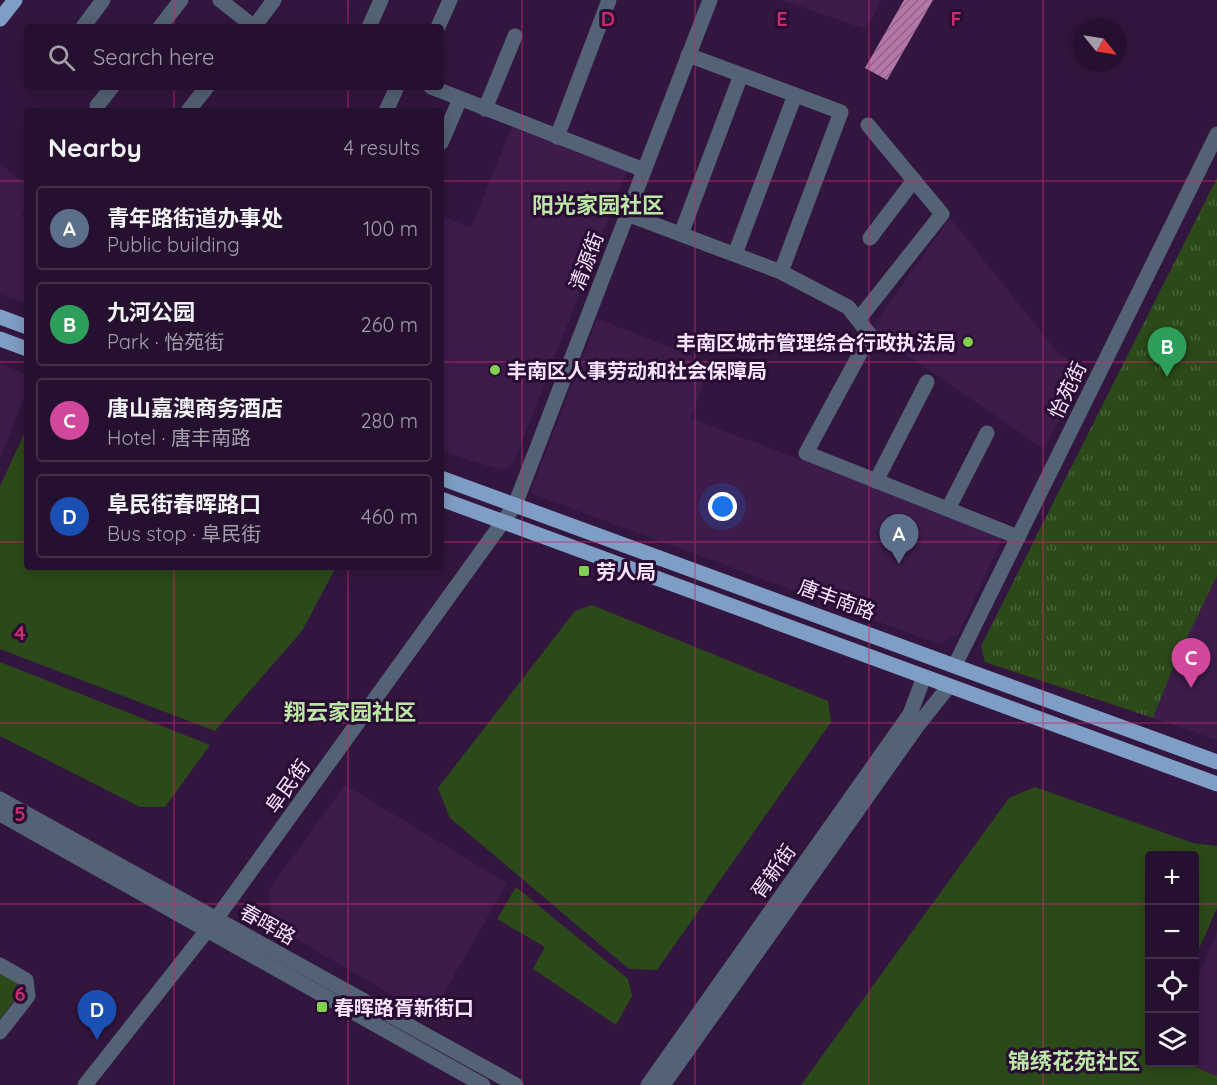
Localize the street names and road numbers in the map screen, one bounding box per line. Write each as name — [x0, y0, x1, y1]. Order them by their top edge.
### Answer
street label: 清源街 — [564, 229, 608, 293]
street label: 怡苑街 — [1043, 358, 1091, 422]
street label: 唐丰南路 — [795, 574, 879, 624]
street label: 阜民街 — [259, 754, 315, 818]
street label: 胥新街 — [746, 839, 800, 903]
street label: 春晖路 — [236, 899, 300, 949]

